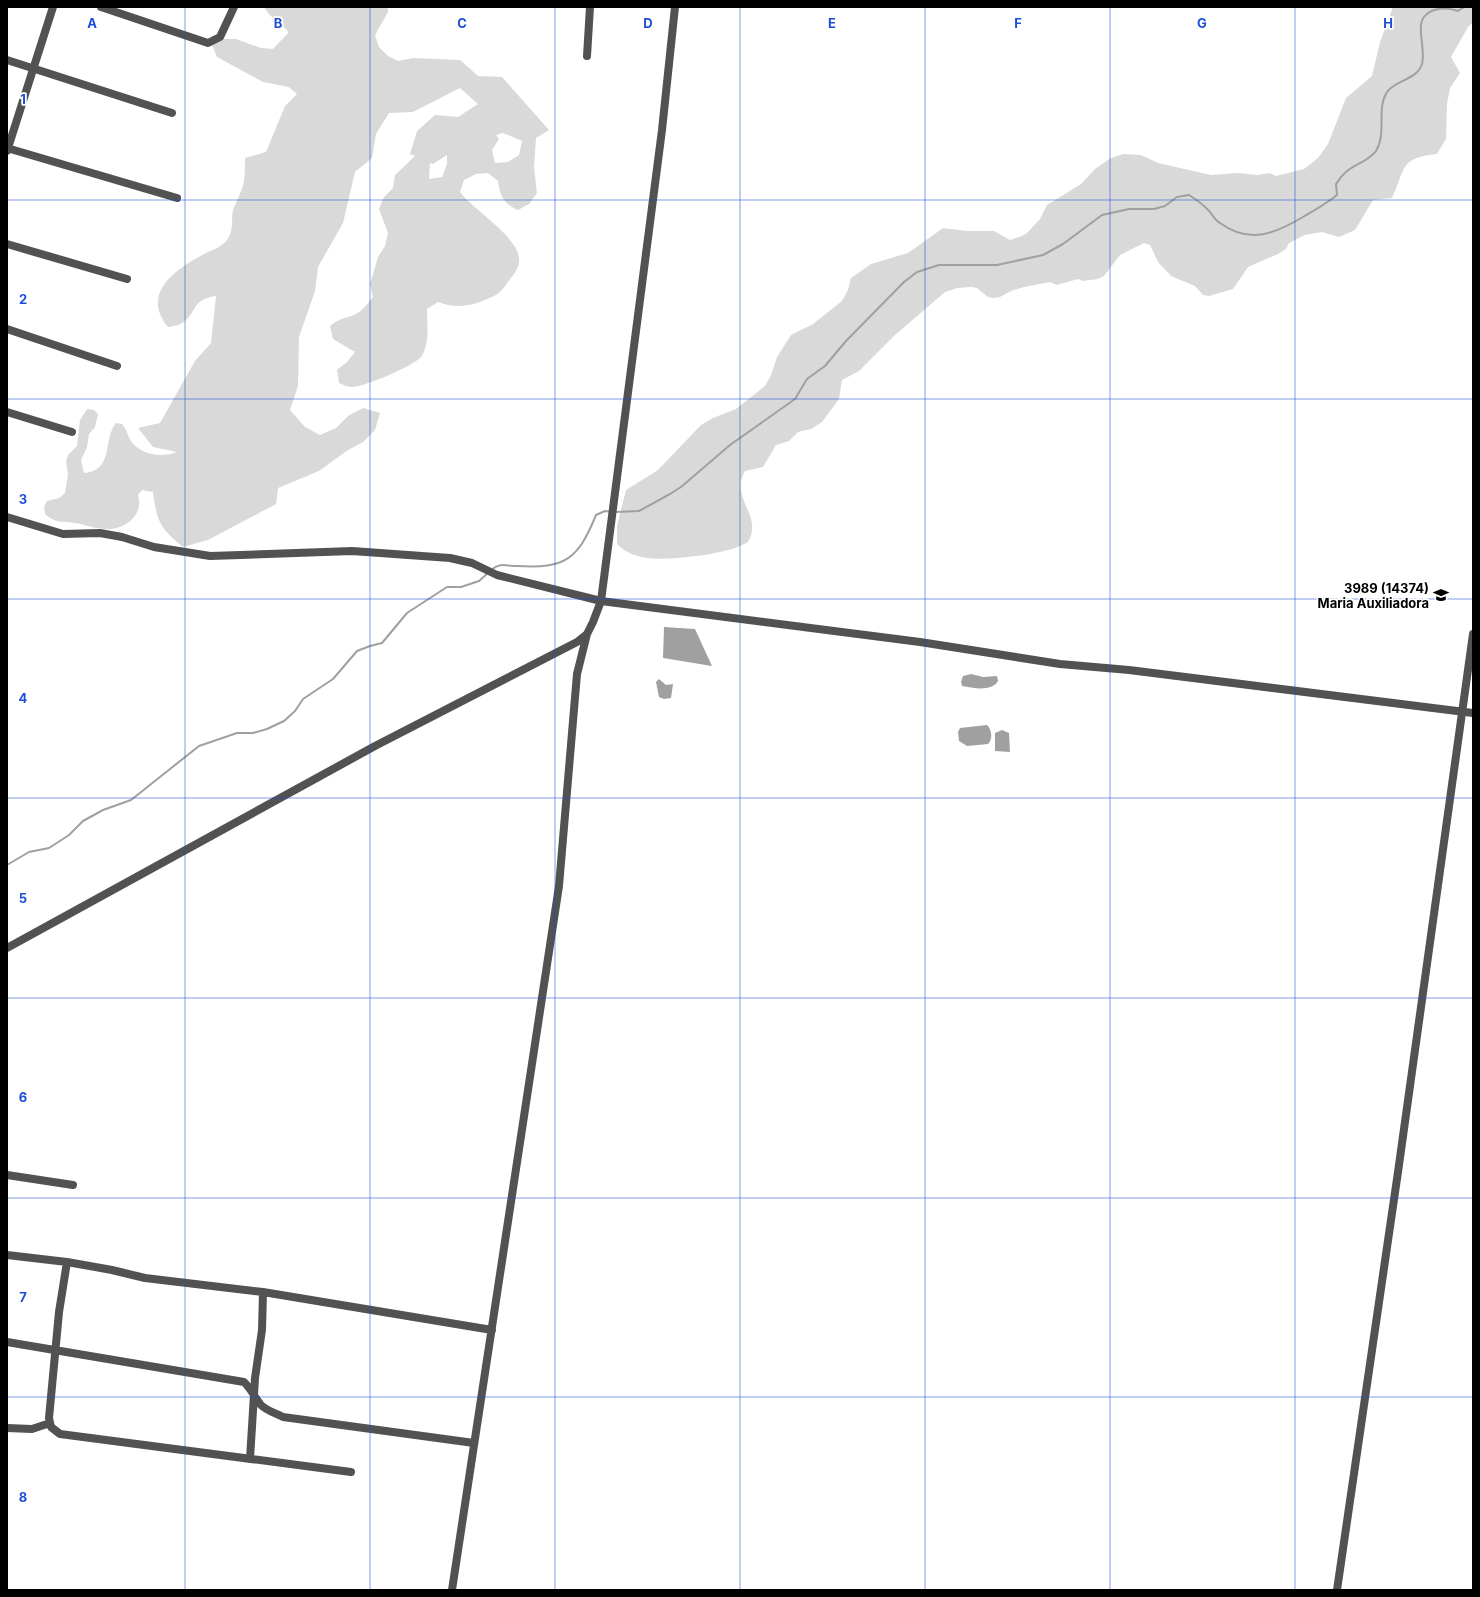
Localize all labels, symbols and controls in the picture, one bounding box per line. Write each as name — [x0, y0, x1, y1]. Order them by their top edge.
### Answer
text: A — [87, 15, 97, 31]
text: B — [274, 15, 283, 31]
text: C — [457, 15, 467, 31]
text: D — [643, 15, 653, 31]
text: E — [828, 15, 836, 31]
text: F — [1014, 15, 1022, 31]
text: G — [1197, 15, 1207, 31]
text: H — [1383, 15, 1393, 31]
text: 1 — [20, 91, 26, 107]
text: 2 — [19, 291, 27, 307]
text: 3 — [19, 491, 27, 507]
place label: 3989 (14374) Maria Auxiliadora — [1318, 580, 1429, 611]
school or university icon: 3989 (14374) Maria Auxiliadora — [1432, 586, 1450, 604]
text: 4 — [19, 690, 28, 706]
text: 5 — [19, 890, 27, 906]
text: 6 — [19, 1089, 27, 1105]
text: 7 — [19, 1289, 27, 1305]
text: 8 — [19, 1489, 27, 1505]

